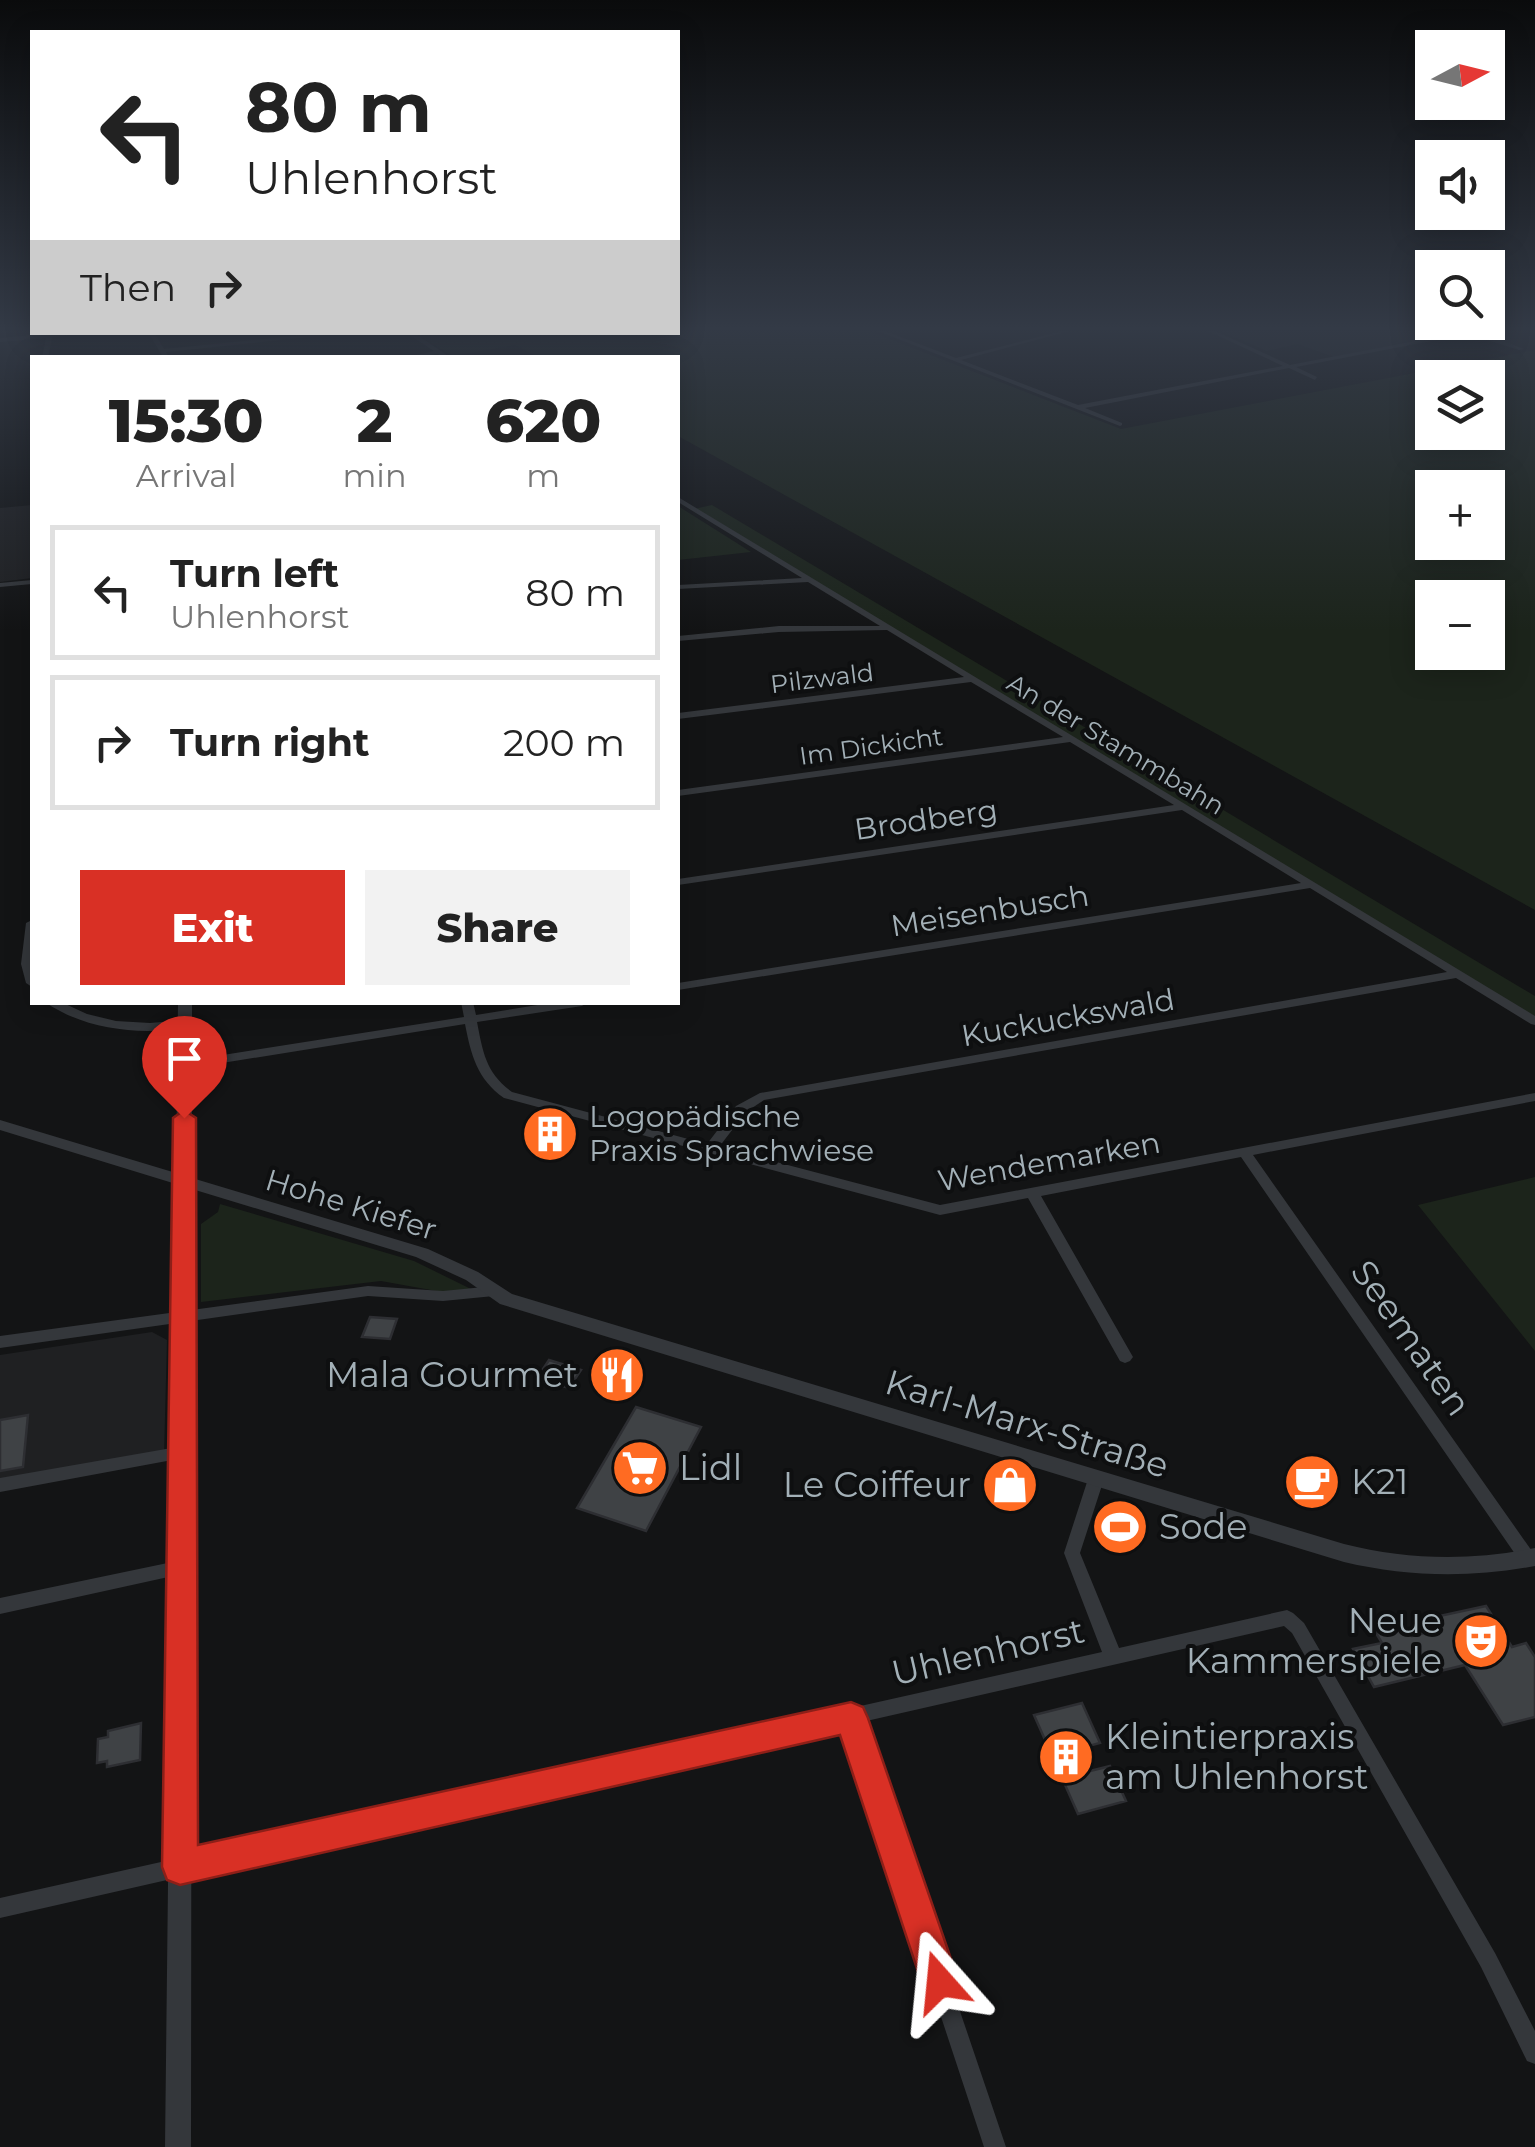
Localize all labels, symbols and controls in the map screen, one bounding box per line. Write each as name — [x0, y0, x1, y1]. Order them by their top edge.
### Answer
north arrow — [1415, 30, 1505, 120]
map controls — [1415, 30, 1505, 670]
text: 80 m — [245, 64, 432, 150]
icon: left — [80, 70, 210, 200]
button: sound — [1415, 140, 1505, 230]
text: Uhlenhorst — [245, 150, 498, 205]
button: search — [1415, 250, 1505, 340]
icon: right — [196, 260, 251, 315]
text: Then — [80, 264, 176, 311]
button: layers — [1415, 360, 1505, 450]
text: 15:30 — [109, 384, 264, 457]
text: 2 — [357, 384, 392, 457]
text: 620 — [485, 384, 601, 457]
text: Arrival — [136, 456, 237, 495]
text: min — [342, 456, 407, 495]
text: m — [526, 456, 560, 495]
button: + — [1415, 470, 1505, 560]
text: Turn left — [170, 550, 339, 597]
icon: left — [85, 565, 140, 620]
text: 80 m — [525, 569, 625, 616]
button: − — [1415, 580, 1505, 670]
text: Uhlenhorst — [170, 597, 350, 636]
street label: Pilzwald — [769, 657, 875, 699]
street label: An der Stammbahn — [1002, 667, 1230, 821]
icon: right — [85, 715, 140, 770]
text: Turn right — [170, 719, 369, 766]
text: 200 m — [503, 719, 625, 766]
street label: Im Dickicht — [797, 721, 945, 771]
street label: Brodberg — [852, 791, 1000, 848]
button: Exit — [80, 870, 345, 985]
button: Share — [365, 870, 630, 985]
street label: Meisenbusch — [888, 877, 1092, 944]
street label: Kuckuckswald — [958, 981, 1177, 1054]
pin — [142, 1016, 227, 1119]
icon: arrive — [157, 1031, 212, 1086]
place label: Logopädische Praxis Sprachwiese — [589, 1098, 874, 1169]
building icon: Logopädische Praxis Sprachwiese — [520, 1104, 580, 1164]
street label: Wendemarken — [935, 1124, 1163, 1199]
street label: Hohe Kiefer — [261, 1161, 441, 1248]
street label: Seematen — [1342, 1252, 1481, 1424]
restaurant icon: Mala Gourmet — [587, 1345, 647, 1405]
place label: Mala Gourmet — [326, 1353, 578, 1396]
street label: Karl-Marx-Straße — [880, 1360, 1174, 1487]
supermarket icon: Lidl — [610, 1438, 670, 1498]
place label: Lidl — [679, 1446, 742, 1489]
cafe icon: K21 — [1282, 1452, 1342, 1512]
shop icon: Le Coiffeur — [980, 1455, 1040, 1515]
place label: K21 — [1351, 1460, 1408, 1503]
place label: Le Coiffeur — [783, 1463, 971, 1506]
sports icon: Sode — [1090, 1497, 1150, 1557]
place label: Sode — [1159, 1505, 1247, 1548]
place label: Neue Kammerspiele — [1186, 1599, 1442, 1682]
street label: Uhlenhorst — [887, 1608, 1088, 1695]
theatre icon: Neue Kammerspiele — [1451, 1611, 1511, 1671]
place label: Kleintierpraxis am Uhlenhorst — [1105, 1715, 1368, 1798]
building icon: Kleintierpraxis am Uhlenhorst — [1036, 1727, 1096, 1787]
position arrow — [888, 1930, 992, 2034]

